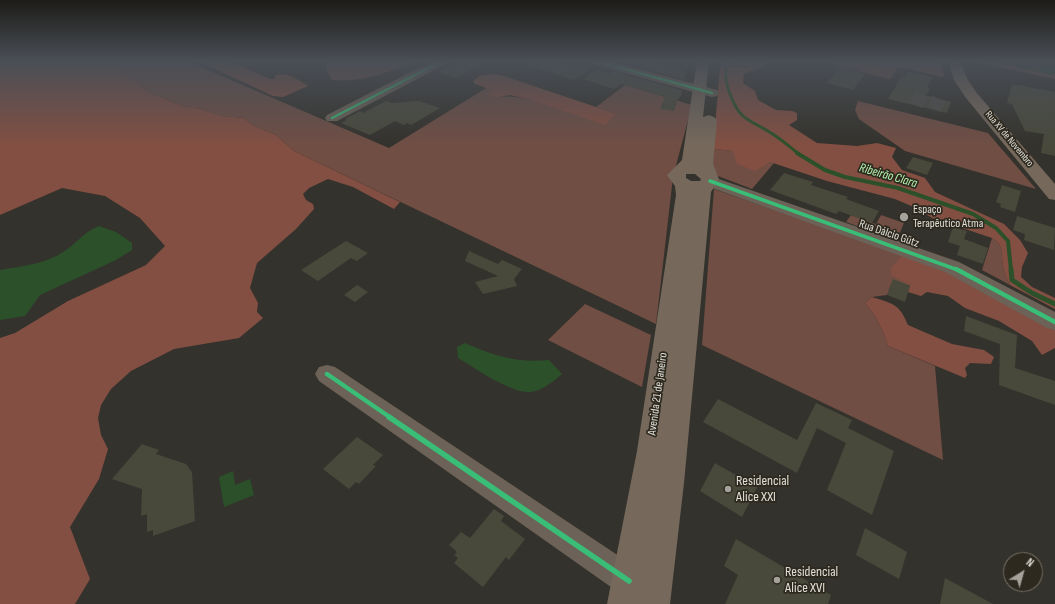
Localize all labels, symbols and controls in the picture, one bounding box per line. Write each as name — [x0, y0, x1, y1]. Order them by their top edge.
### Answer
street label: Rua XV de Novembro — [982, 109, 1036, 169]
water label: Ribeirão Clara — [857, 160, 919, 192]
place label: Espaço Terapêutico Atma — [913, 203, 983, 231]
marker: Espaço Terapêutico Atma — [898, 211, 910, 223]
street label: Rua Dálcio Gütz — [857, 217, 921, 251]
street label: Avenida 21 de Janeiro — [645, 352, 671, 436]
place label: Residencial Alice XXI — [736, 473, 789, 506]
marker: Residencial Alice XXI — [723, 484, 733, 494]
north arrow — [1003, 552, 1043, 592]
text: N — [1024, 556, 1036, 570]
place label: Residencial Alice XVI — [785, 564, 838, 596]
marker: Residencial Alice XVI — [772, 575, 782, 585]

